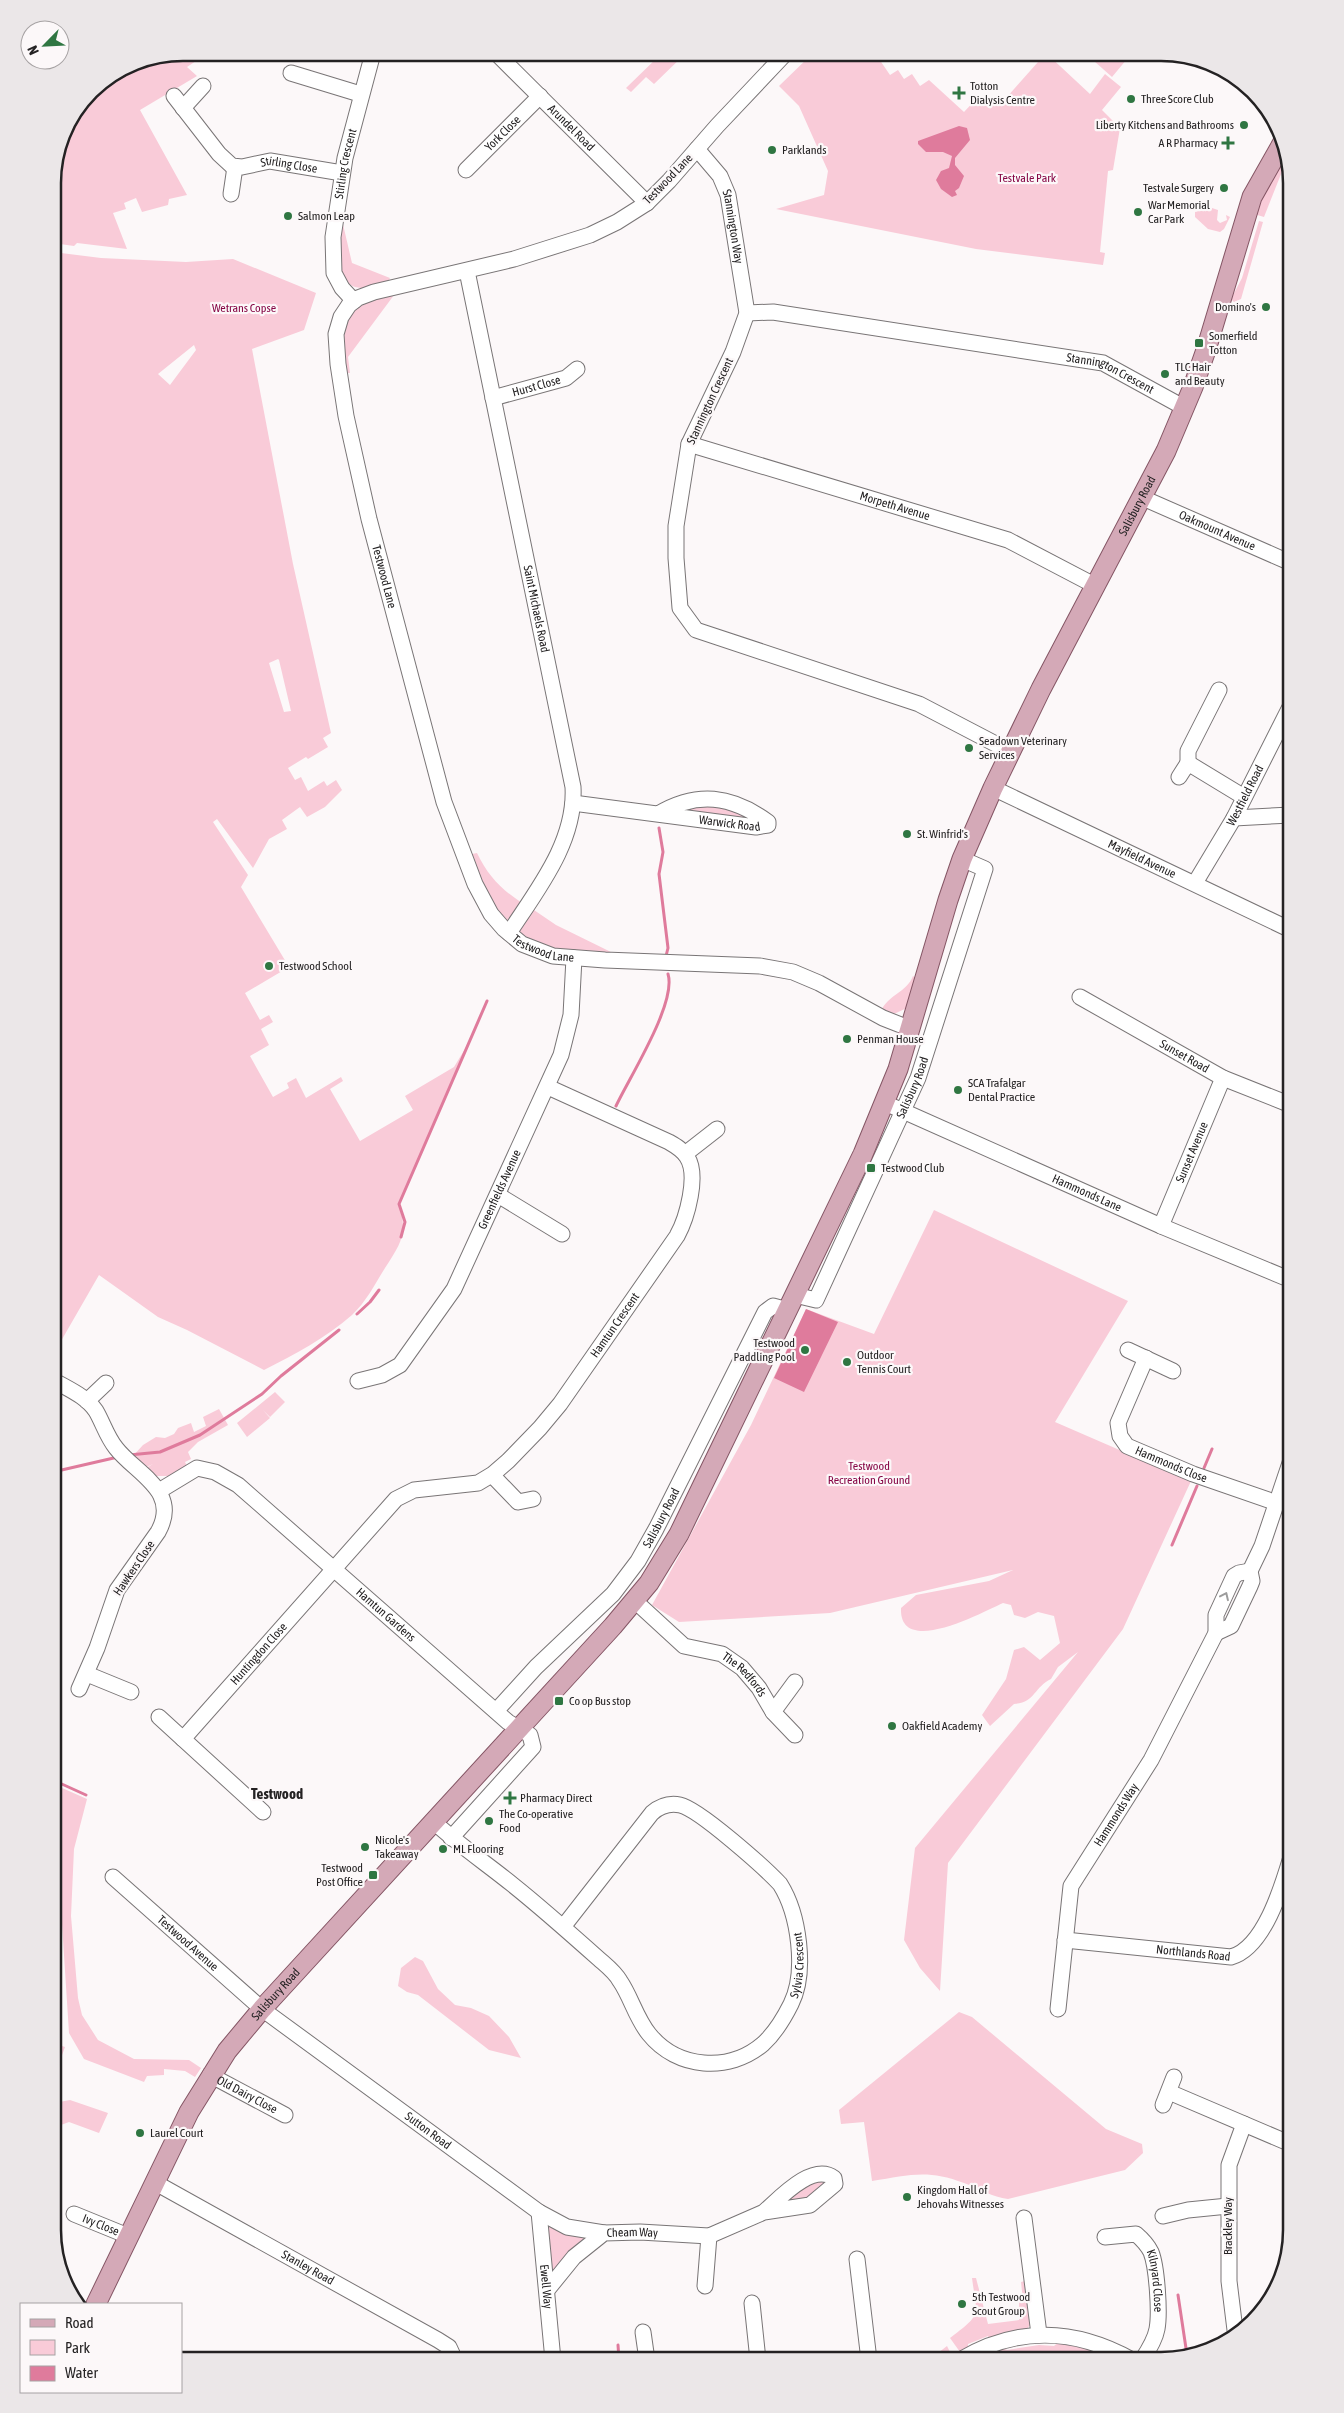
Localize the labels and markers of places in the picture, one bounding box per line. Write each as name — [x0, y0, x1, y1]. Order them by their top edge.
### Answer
place label: Totton Dialysis Centre — [970, 79, 1035, 107]
marker: Totton Dialysis Centre — [952, 86, 966, 100]
place label: Three Score Club — [1141, 92, 1214, 106]
marker: Three Score Club — [1125, 93, 1137, 105]
place label: Liberty Kitchens and Bathrooms — [1096, 118, 1234, 132]
marker: Liberty Kitchens and Bathrooms — [1238, 119, 1250, 131]
place label: A R Pharmacy — [1158, 136, 1218, 150]
marker: A R Pharmacy — [1222, 137, 1234, 149]
place label: Parklands — [782, 143, 827, 157]
marker: Parklands — [766, 144, 778, 156]
place label: Testvale Surgery — [1143, 181, 1214, 195]
marker: Testvale Surgery — [1218, 182, 1230, 194]
place label: War Memorial Car Park — [1148, 198, 1211, 226]
marker: War Memorial Car Park — [1132, 206, 1144, 218]
place label: Salmon Leap — [298, 209, 355, 223]
marker: Salmon Leap — [282, 210, 294, 222]
place label: Domino's — [1215, 300, 1256, 314]
marker: Domino's — [1260, 301, 1272, 313]
place label: Somerfield Totton — [1209, 329, 1257, 357]
marker: Somerfield Totton — [1193, 337, 1205, 349]
place label: TLC Hair and Beauty — [1175, 360, 1225, 388]
marker: TLC Hair and Beauty — [1159, 368, 1171, 380]
place label: Seadown Veterinary Services — [979, 734, 1067, 762]
marker: Seadown Veterinary Services — [963, 742, 975, 754]
place label: St. Winfrid's — [917, 827, 968, 841]
marker: St. Winfrid's — [901, 828, 913, 840]
place label: Testwood School — [279, 959, 353, 973]
marker: Testwood School — [263, 960, 275, 972]
place label: Penman House — [857, 1032, 924, 1046]
marker: Penman House — [841, 1033, 853, 1045]
place label: SCA Trafalgar Dental Practice — [968, 1076, 1035, 1104]
marker: SCA Trafalgar Dental Practice — [952, 1084, 964, 1096]
place label: Testwood Club — [881, 1161, 945, 1175]
marker: Testwood Club — [865, 1162, 877, 1174]
place label: Testwood Paddling Pool — [734, 1336, 796, 1364]
marker: Testwood Paddling Pool — [799, 1344, 811, 1356]
place label: Outdoor Tennis Court — [857, 1348, 912, 1376]
marker: Outdoor Tennis Court — [841, 1356, 853, 1368]
place label: Co op Bus stop — [569, 1694, 631, 1708]
marker: Co op Bus stop — [553, 1695, 565, 1707]
place label: Oakfield Academy — [902, 1719, 982, 1733]
marker: Oakfield Academy — [886, 1720, 898, 1732]
place label: Pharmacy Direct — [520, 1791, 593, 1805]
marker: Pharmacy Direct — [504, 1792, 516, 1804]
place label: The Co-operative Food — [499, 1807, 573, 1835]
marker: The Co-operative Food — [483, 1815, 495, 1827]
place label: Nicole's Takeaway — [375, 1833, 419, 1861]
marker: Nicole's Takeaway — [359, 1841, 371, 1853]
place label: ML Flooring — [453, 1842, 505, 1856]
marker: ML Flooring — [437, 1843, 449, 1855]
place label: Testwood Post Office — [316, 1861, 363, 1889]
marker: Testwood Post Office — [367, 1869, 379, 1881]
place label: Laurel Court — [150, 2126, 204, 2140]
marker: Laurel Court — [134, 2127, 146, 2139]
place label: Kingdom Hall of Jehovahs Witnesses — [917, 2183, 1004, 2211]
marker: Kingdom Hall of Jehovahs Witnesses — [901, 2191, 913, 2203]
place label: 5th Testwood Scout Group — [972, 2290, 1030, 2318]
marker: 5th Testwood Scout Group — [956, 2298, 968, 2310]

